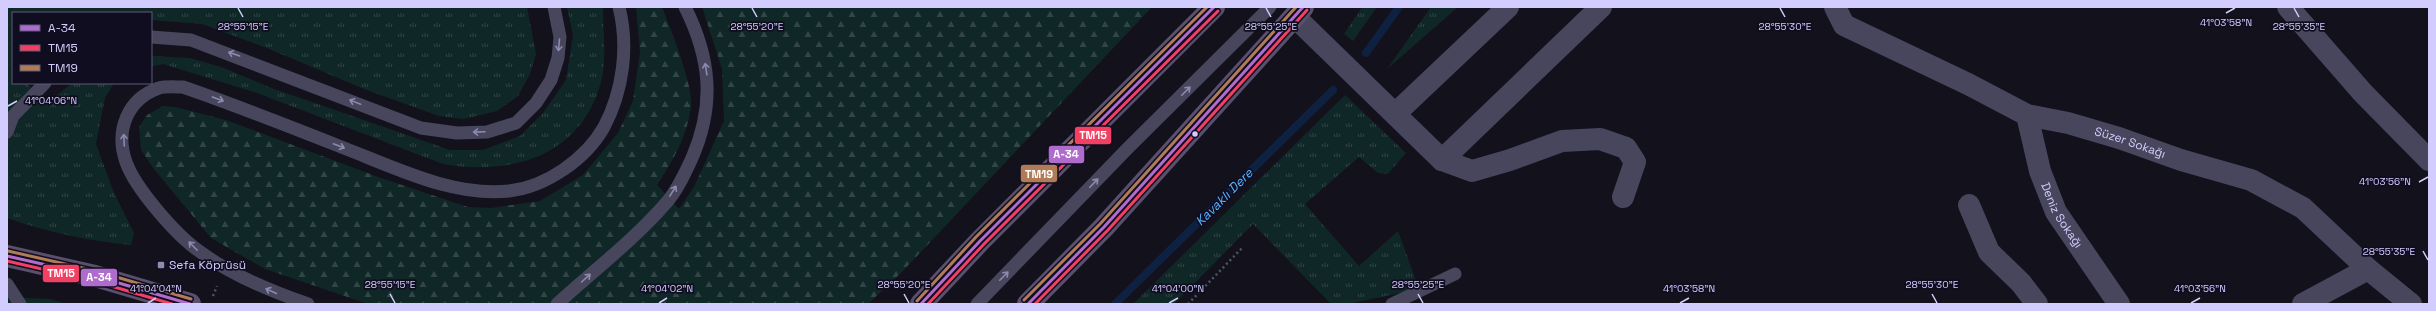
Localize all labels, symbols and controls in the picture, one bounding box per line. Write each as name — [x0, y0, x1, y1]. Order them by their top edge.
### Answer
legend — [12, 12, 152, 84]
text: 41°03'58"N — [2200, 16, 2252, 29]
text: A-34 — [48, 20, 76, 36]
text: 28°55'15"E — [218, 20, 269, 33]
text: 28°55'20"E — [731, 20, 784, 33]
text: 28°55'25"E — [1245, 20, 1298, 33]
text: 28°55'30"E — [1759, 20, 1812, 33]
text: 28°55'35"E — [2273, 20, 2326, 33]
one-way arrow — [556, 38, 563, 51]
text: TM15 — [48, 40, 78, 56]
one-way arrow — [228, 50, 240, 58]
text: TM19 — [48, 60, 78, 76]
one-way arrow — [702, 63, 710, 76]
one-way arrow — [1181, 86, 1191, 95]
text: 41°04'06"N — [25, 94, 77, 107]
one-way arrow — [211, 96, 223, 104]
one-way arrow — [349, 97, 361, 105]
street label: Süzer Sokağı — [2093, 123, 2168, 162]
line badge: TM15 — [1074, 126, 1112, 145]
text: TM15 — [1079, 128, 1107, 142]
one-way arrow — [473, 129, 486, 136]
unlabelled marker — [1190, 129, 1200, 139]
one-way arrow — [120, 134, 127, 147]
one-way arrow — [333, 142, 345, 150]
line badge: A-34 — [1048, 145, 1085, 164]
text: A-34 — [1053, 147, 1079, 161]
line badge: TM19 — [1020, 164, 1058, 183]
water label: Kavaklı Dere — [1192, 164, 1257, 229]
text: TM19 — [1025, 167, 1053, 181]
text: 41°03'56"N — [2359, 175, 2411, 188]
one-way arrow — [1090, 178, 1099, 188]
street label: Deniz Sokağı — [2037, 180, 2086, 251]
one-way arrow — [670, 185, 678, 197]
one-way arrow — [188, 241, 198, 251]
text: 28°55'35"E — [2363, 245, 2416, 258]
place label: Sefa Köprüsü — [169, 257, 246, 273]
marker: Sefa Köprüsü — [156, 260, 166, 270]
line badge: TM15 — [42, 264, 80, 283]
text: TM15 — [47, 266, 75, 280]
line badge: A-34 — [80, 268, 118, 287]
text: A-34 — [86, 270, 112, 284]
one-way arrow — [999, 271, 1009, 281]
one-way arrow — [580, 274, 590, 283]
text: 28°55'15"E — [365, 278, 416, 291]
text: 28°55'20"E — [878, 278, 931, 291]
text: 28°55'25"E — [1392, 278, 1445, 291]
text: 28°55'30"E — [1906, 278, 1959, 291]
text: 41°04'04"N — [130, 282, 182, 295]
text: 41°04'02"N — [641, 282, 693, 295]
text: 41°04'00"N — [1152, 282, 1204, 295]
text: 41°03'58"N — [1663, 282, 1715, 295]
text: 41°03'56"N — [2174, 282, 2226, 295]
one-way arrow — [266, 286, 278, 294]

